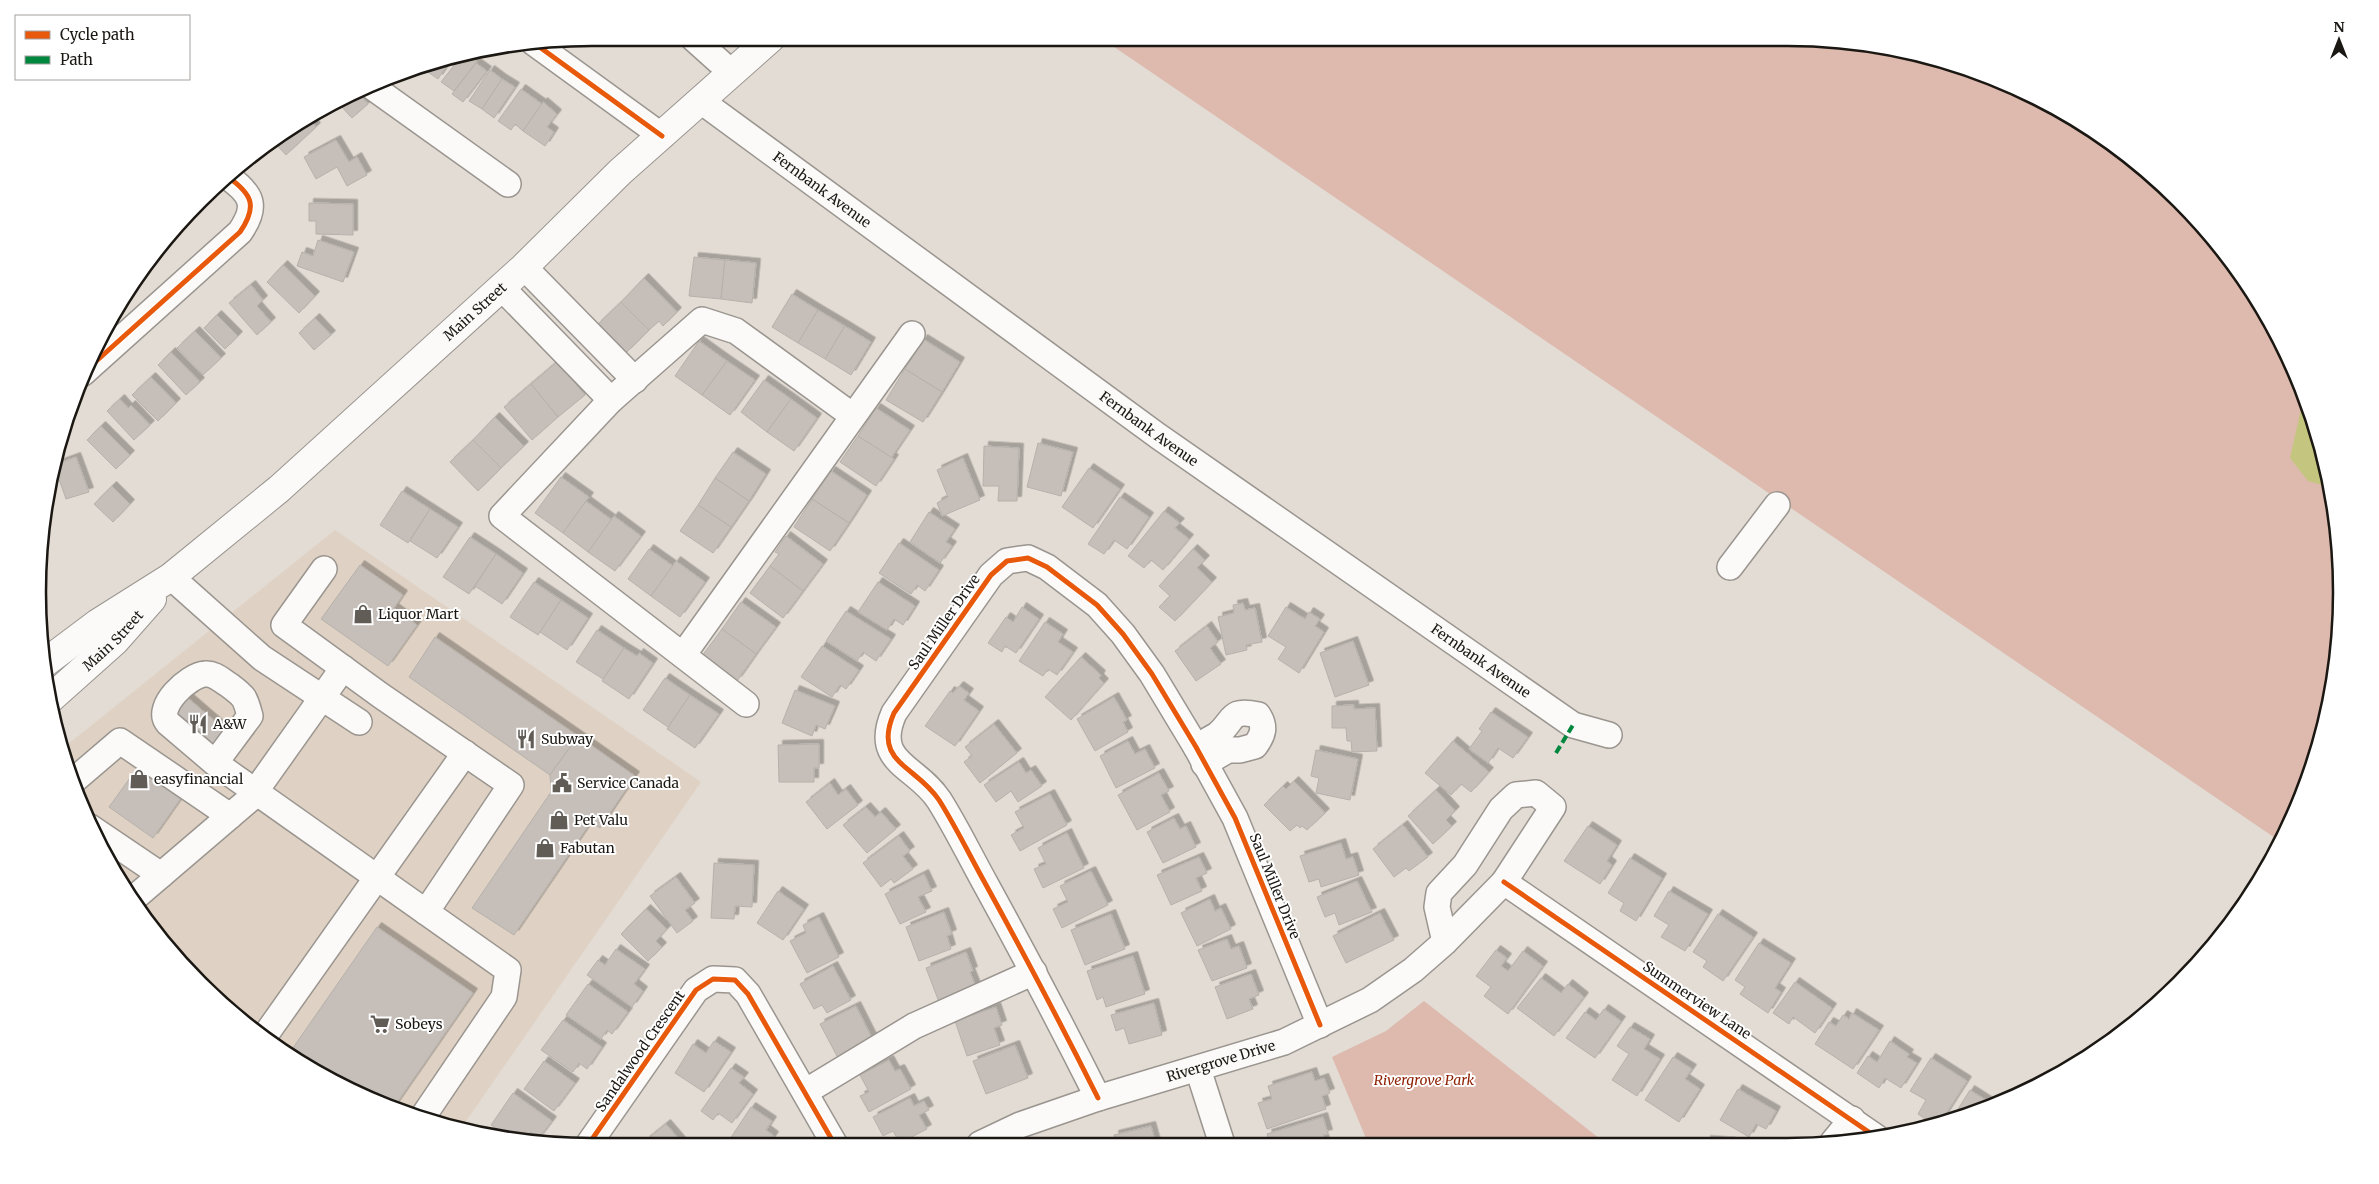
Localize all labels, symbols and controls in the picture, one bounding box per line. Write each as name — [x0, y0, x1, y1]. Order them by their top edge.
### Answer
legend — [15, 15, 190, 80]
north arrow — [2314, 15, 2364, 65]
text: N — [2333, 18, 2345, 36]
text: Cycle path — [60, 25, 135, 44]
text: Path — [60, 50, 93, 69]
street label: Fernbank Avenue — [769, 148, 875, 232]
street label: Main Street — [440, 278, 511, 345]
street label: Fernbank Avenue — [1096, 387, 1202, 470]
street label: Saul Miller Drive — [904, 571, 984, 673]
shop icon: Liquor Mart — [352, 603, 374, 625]
place label: Liquor Mart — [378, 605, 459, 623]
street label: Main Street — [79, 606, 147, 675]
street label: Fernbank Avenue — [1427, 620, 1534, 702]
restaurant icon: A&W — [187, 713, 209, 735]
place label: A&W — [212, 715, 248, 733]
restaurant icon: Subway — [515, 728, 537, 750]
place label: Subway — [541, 730, 594, 748]
shop icon: easyfinancial — [128, 768, 150, 790]
place label: easyfinancial — [154, 770, 244, 788]
public building icon: Service Canada — [551, 772, 573, 794]
place label: Service Canada — [577, 774, 680, 792]
shop icon: Pet Valu — [548, 809, 570, 831]
place label: Pet Valu — [574, 811, 628, 829]
street label: Saul Miller Drive — [1246, 830, 1304, 942]
shop icon: Fabutan — [534, 837, 556, 859]
place label: Fabutan — [560, 839, 615, 857]
street label: Summerview Lane — [1639, 957, 1755, 1043]
street label: Sandalwood Crescent — [591, 986, 689, 1115]
supermarket icon: Sobeys — [369, 1013, 391, 1035]
place label: Sobeys — [395, 1015, 443, 1033]
street label: Rivergrove Drive — [1164, 1036, 1277, 1086]
park label: Rivergrove Park — [1374, 1071, 1475, 1089]

